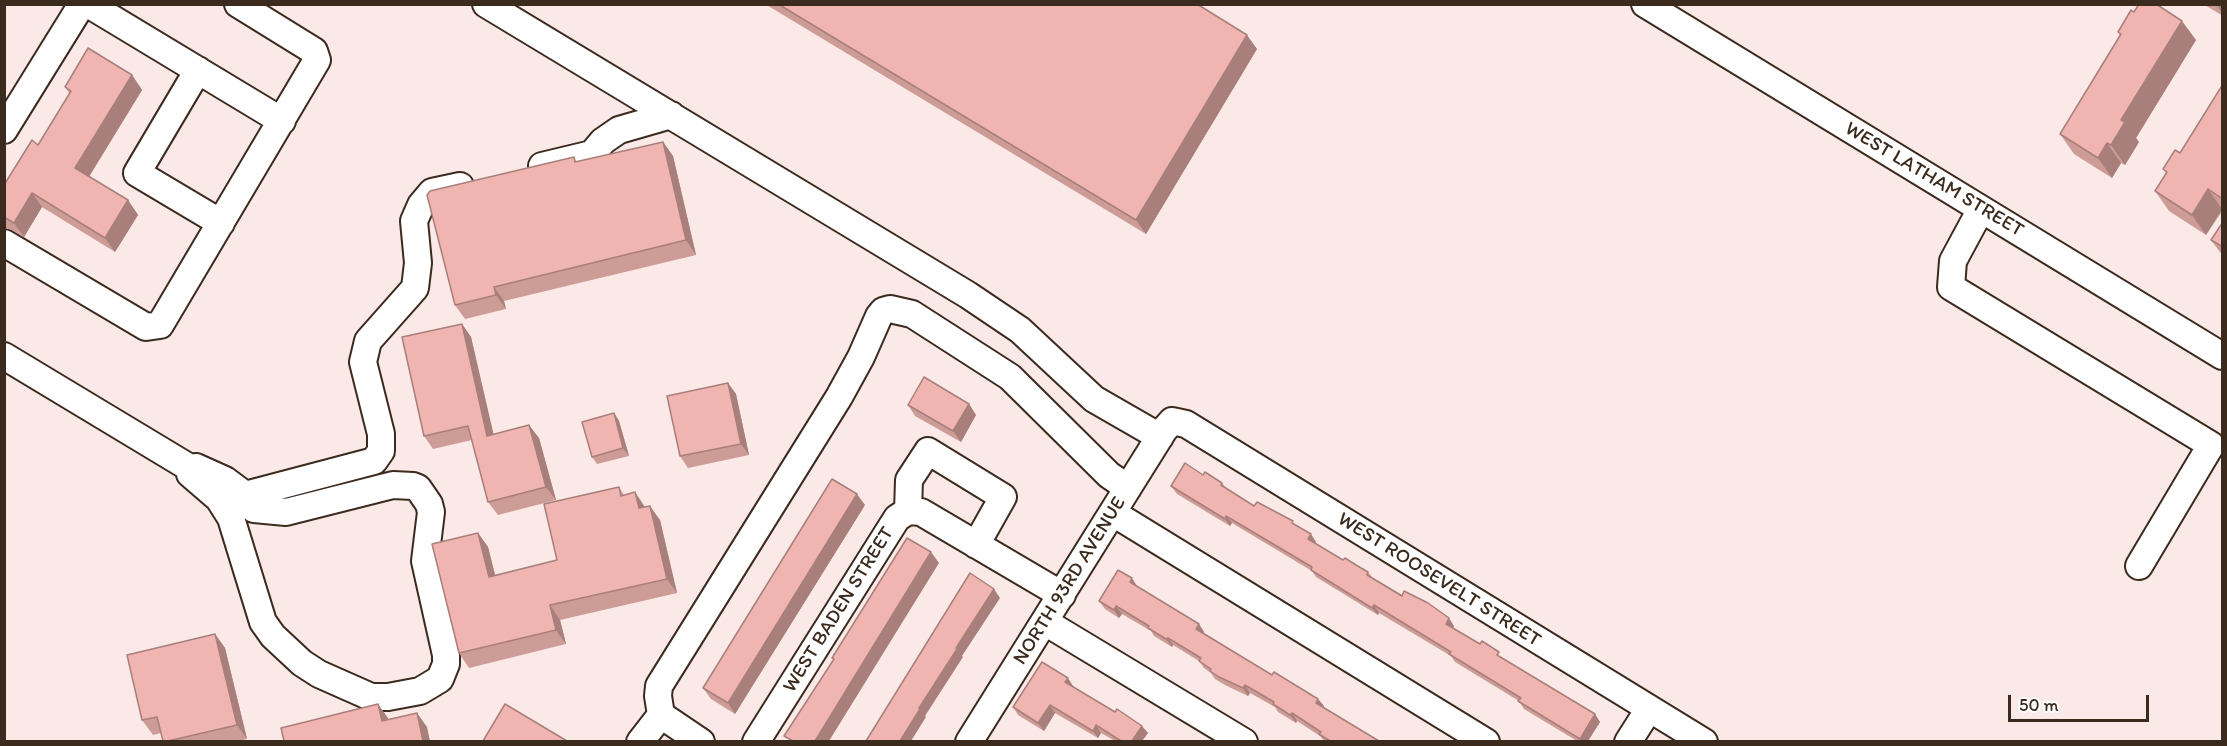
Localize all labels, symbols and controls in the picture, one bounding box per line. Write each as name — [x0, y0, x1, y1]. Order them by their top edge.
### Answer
street label: WEST LATHAM STREET — [1840, 117, 2028, 243]
street label: NORTH 93RD AVENUE — [1009, 493, 1131, 669]
street label: WEST ROOSEVELT STREET — [1333, 507, 1545, 653]
street label: WEST BADEN STREET — [778, 523, 900, 697]
scale bar — [2011, 683, 2152, 721]
text: 50 m — [2019, 694, 2059, 716]

